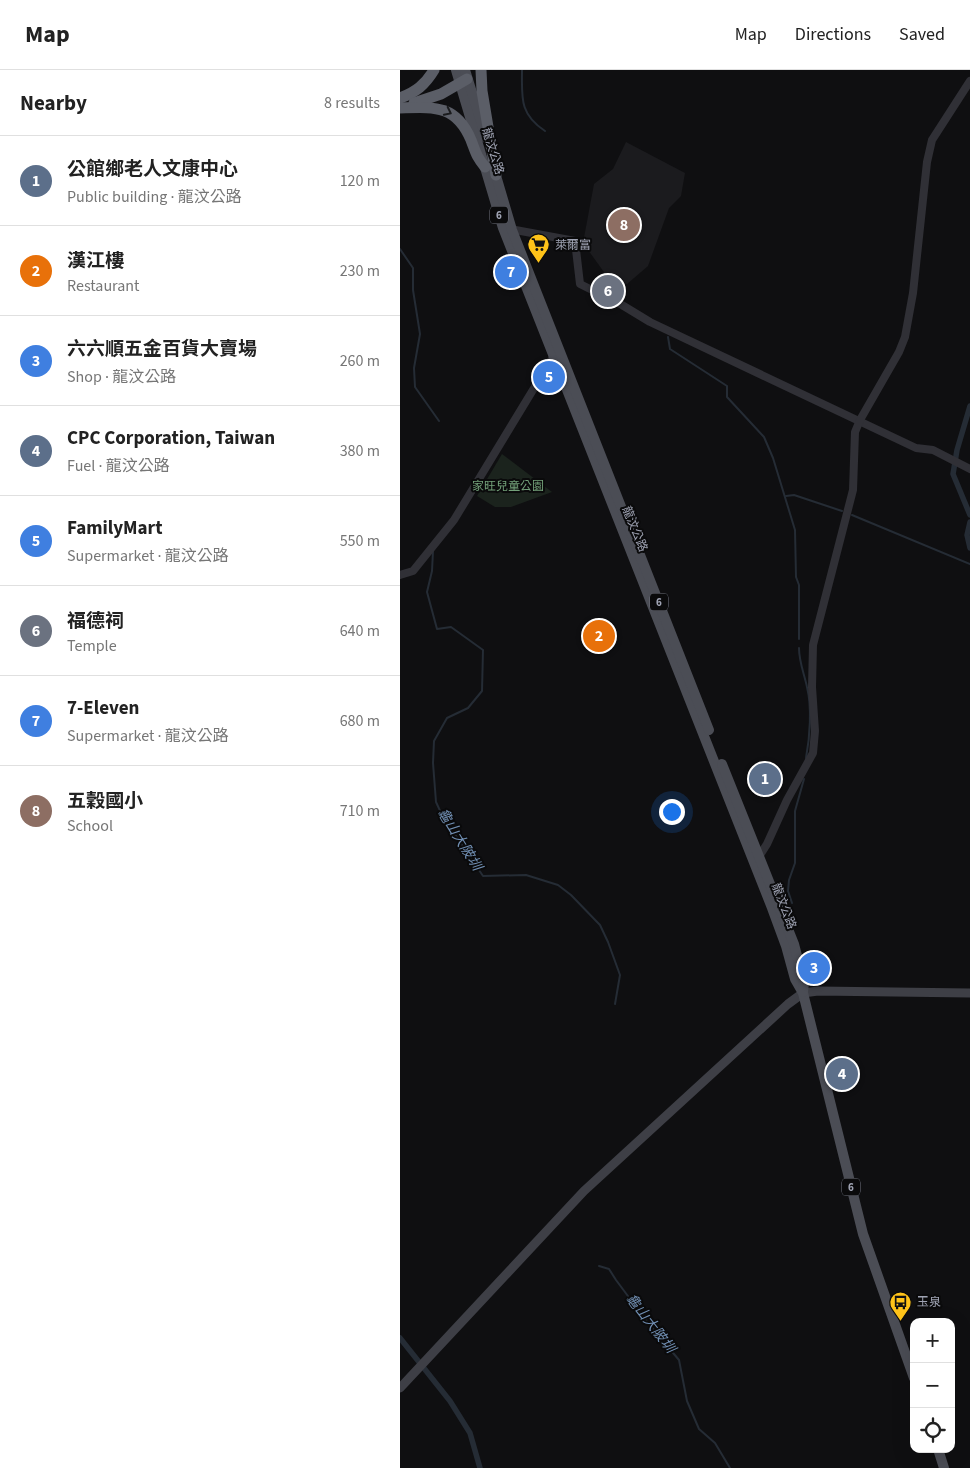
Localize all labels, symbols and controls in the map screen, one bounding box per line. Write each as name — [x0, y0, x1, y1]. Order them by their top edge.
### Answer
text: Map — [25, 17, 70, 52]
text: Map — [735, 22, 767, 47]
text: Directions — [795, 22, 871, 47]
text: Saved — [899, 22, 945, 47]
text: Nearby — [20, 88, 87, 118]
text: 8 results — [324, 92, 380, 114]
one-way arrow — [442, 106, 451, 116]
street label: 龍汶公路 — [477, 126, 508, 177]
text: 公館鄉老人文康中心 — [67, 156, 238, 183]
text: 1 — [32, 170, 40, 192]
text: 120 m — [340, 170, 380, 192]
text: Public building · 龍汶公路 — [67, 186, 242, 208]
road number: 6 — [490, 206, 508, 224]
pin: 8 — [608, 206, 640, 244]
supermarket icon: 萊爾富 — [527, 233, 551, 264]
place label: 萊爾富 — [555, 237, 591, 254]
text: 漢江樓 — [67, 248, 124, 275]
pin: 7 — [495, 253, 527, 291]
text: 2 — [32, 260, 40, 282]
text: 230 m — [340, 260, 380, 282]
pin: 6 — [592, 272, 624, 310]
text: Restaurant — [67, 275, 140, 297]
text: 六六順五金百貨大賣場 — [67, 336, 257, 363]
text: 3 — [32, 350, 40, 372]
text: 260 m — [340, 350, 380, 372]
pin: 5 — [533, 358, 565, 396]
text: Shop · 龍汶公路 — [67, 366, 176, 388]
text: CPC Corporation, Taiwan — [67, 425, 275, 452]
text: 4 — [32, 440, 40, 462]
text: 380 m — [340, 440, 380, 462]
text: Fuel · 龍汶公路 — [67, 455, 170, 477]
park label: 家旺兒童公園 — [472, 478, 544, 495]
street label: 龍汶公路 — [618, 504, 651, 555]
text: FamilyMart — [67, 515, 162, 542]
text: 5 — [32, 530, 40, 552]
text: 550 m — [340, 530, 380, 552]
text: Supermarket · 龍汶公路 — [67, 545, 229, 567]
road number: 6 — [650, 594, 668, 610]
text: 福德祠 — [67, 608, 124, 635]
pin: 2 — [583, 617, 615, 655]
text: 6 — [32, 620, 40, 642]
text: 640 m — [340, 620, 380, 642]
text: Temple — [67, 635, 117, 657]
text: 7-Eleven — [67, 695, 139, 722]
text: 7 — [32, 710, 40, 732]
text: 680 m — [340, 710, 380, 732]
text: Supermarket · 龍汶公路 — [67, 725, 229, 747]
pin: 1 — [749, 760, 781, 798]
text: 五穀國小 — [67, 788, 143, 815]
your location — [659, 799, 685, 825]
text: 8 — [32, 800, 40, 822]
text: 710 m — [340, 800, 380, 822]
water label: 龜山大陂圳 — [432, 805, 487, 876]
text: School — [67, 815, 113, 837]
street label: 龍汶公路 — [767, 881, 800, 932]
pin: 3 — [798, 949, 830, 987]
pin: 4 — [826, 1055, 858, 1093]
road number: 6 — [842, 1178, 860, 1196]
water label: 龜山大陂圳 — [621, 1290, 681, 1359]
bus stop icon: 玉泉 — [889, 1290, 913, 1321]
place label: 玉泉 — [917, 1294, 941, 1311]
map controls — [910, 1318, 955, 1453]
button: + — [910, 1318, 955, 1363]
button: − — [910, 1363, 955, 1408]
button: locate — [910, 1408, 955, 1453]

